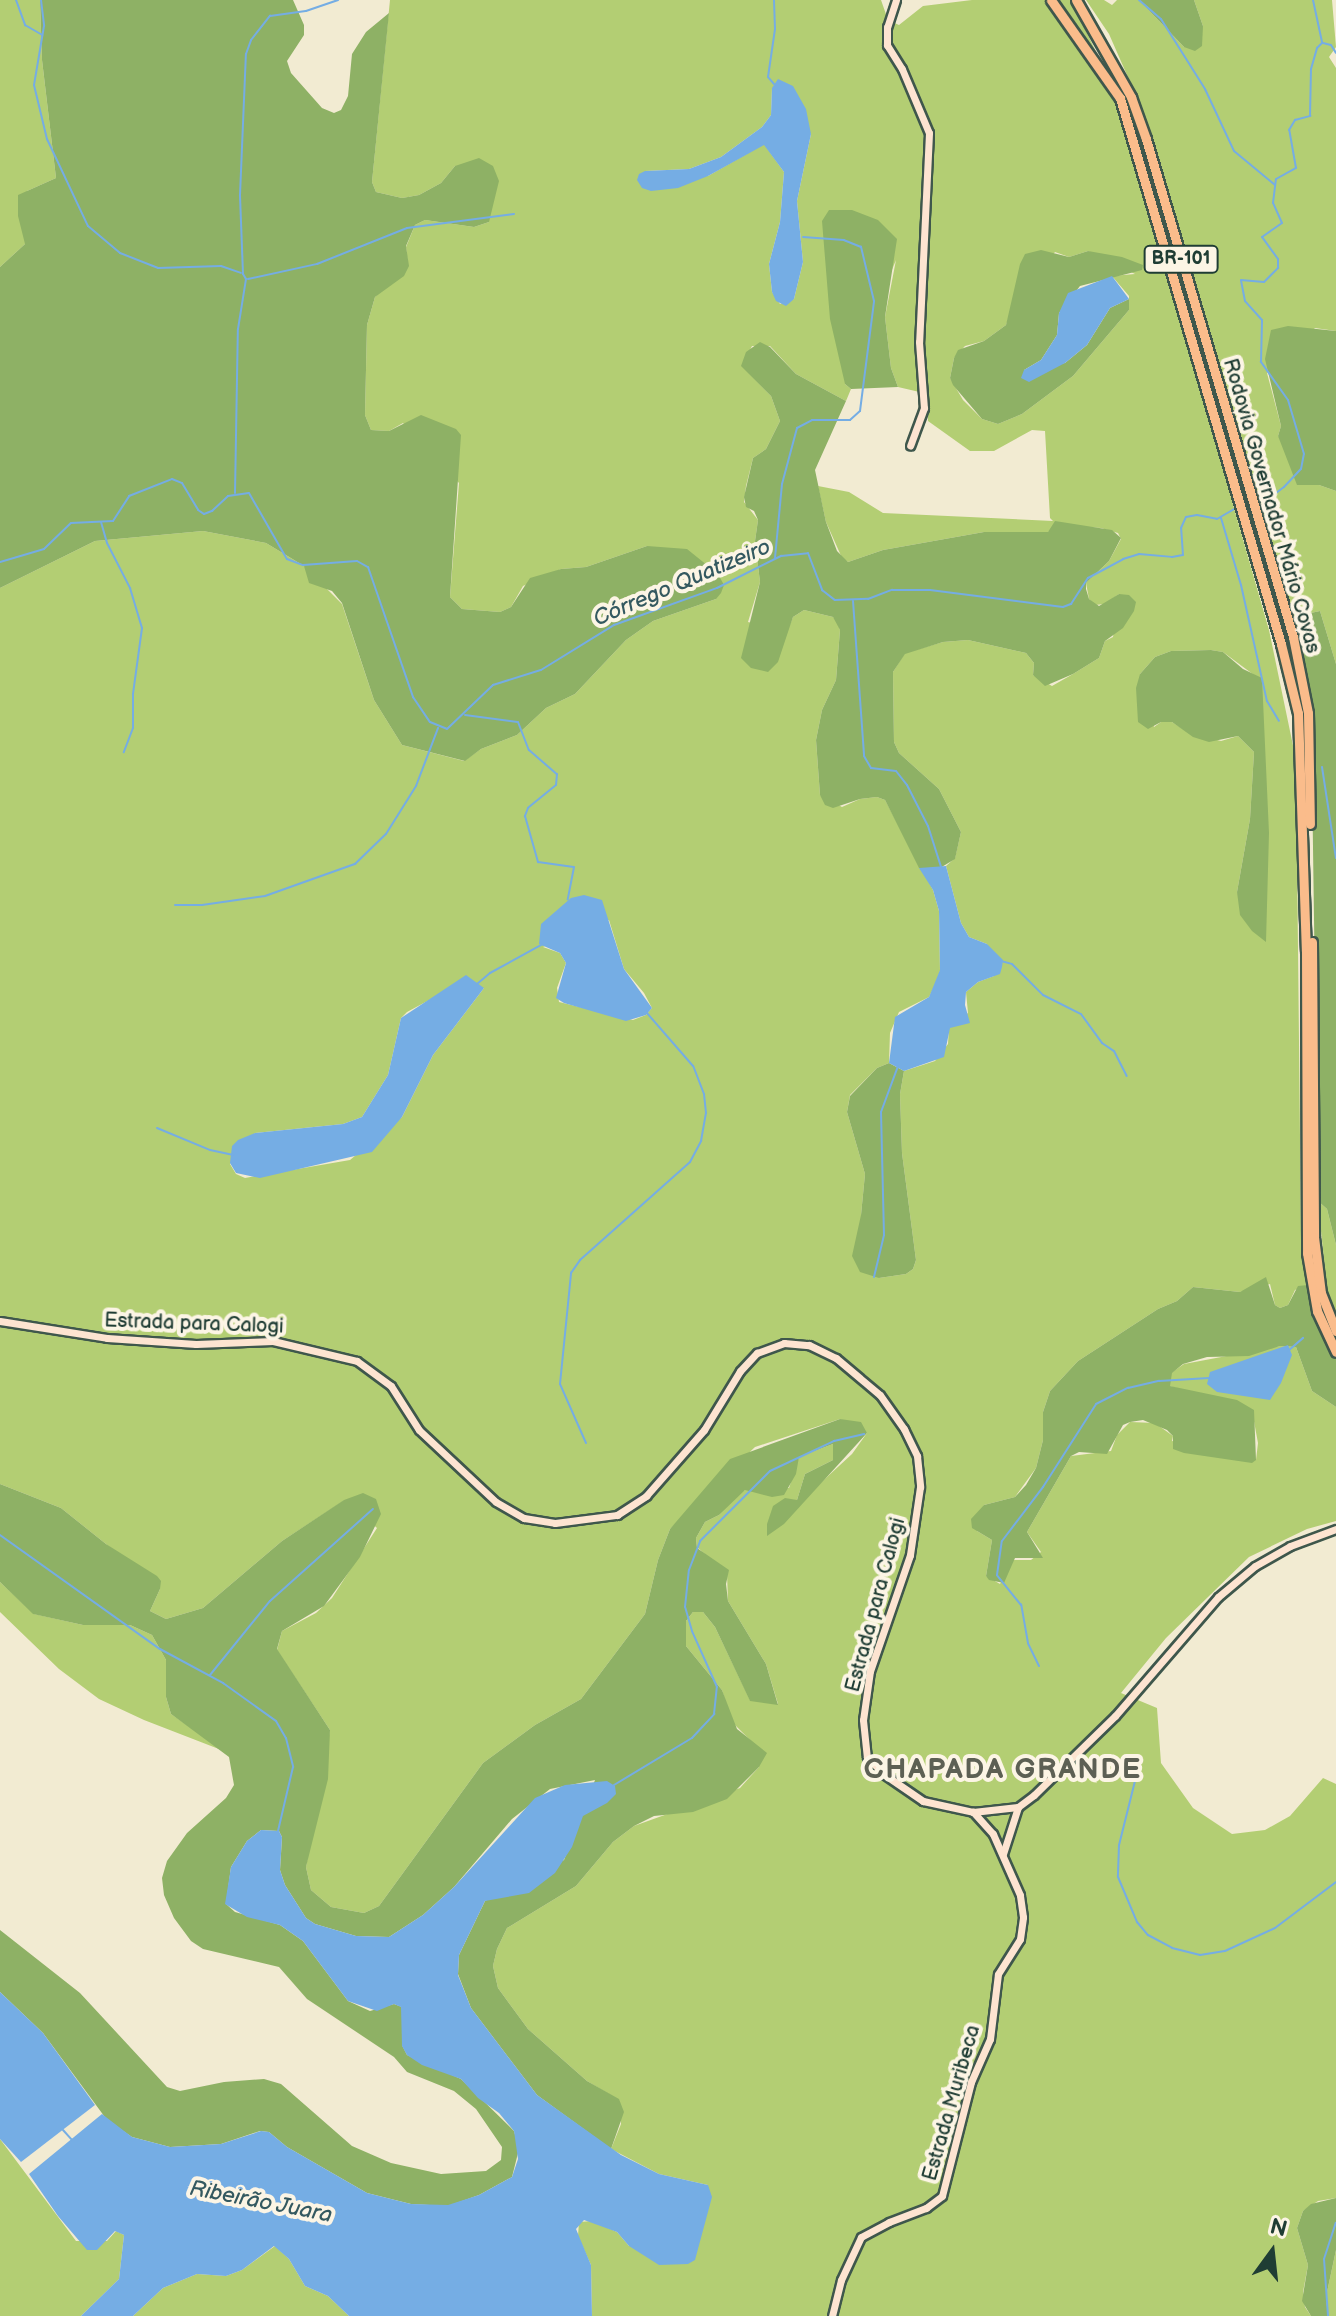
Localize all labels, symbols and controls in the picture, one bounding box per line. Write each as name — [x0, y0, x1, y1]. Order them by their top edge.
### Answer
road number: BR-101 — [1143, 245, 1219, 273]
street label: Rodovia Governador Mário Covas — [1217, 356, 1325, 656]
water label: Córrego Quatizeiro — [589, 534, 775, 632]
street label: Estrada para Calogi — [104, 1309, 284, 1339]
street label: Estrada para Calogi — [841, 1515, 911, 1695]
district label: CHAPADA GRANDE — [864, 1753, 1142, 1787]
street label: Estrada Muribeca — [918, 2022, 986, 2184]
water label: Ribeirão Juara — [187, 2175, 335, 2229]
north arrow — [1232, 2212, 1312, 2292]
text: N — [1267, 2213, 1290, 2244]

